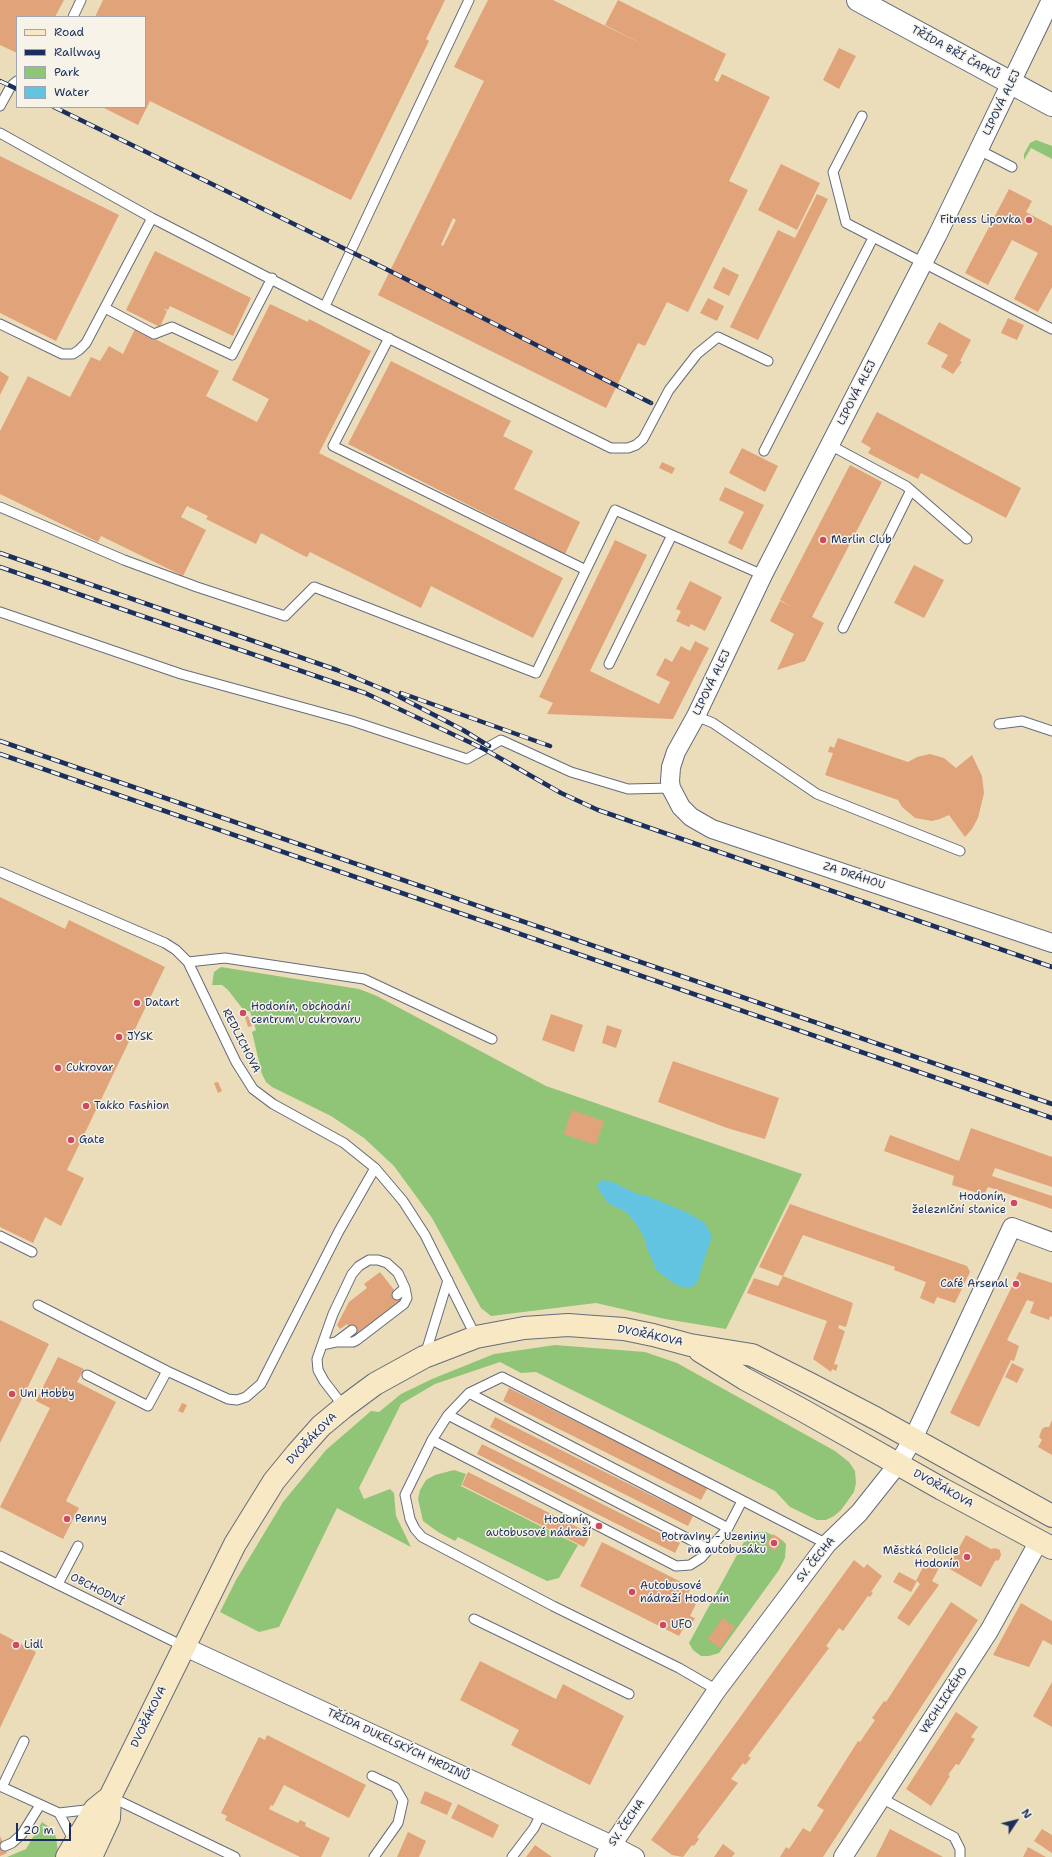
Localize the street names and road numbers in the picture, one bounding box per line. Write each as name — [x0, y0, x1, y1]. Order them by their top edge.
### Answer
street label: TŘÍDA BŘÍ ČAPKŮ — [909, 23, 1001, 83]
street label: LIPOVÁ ALEJ — [980, 68, 1024, 138]
street label: LIPOVÁ ALEJ — [835, 358, 879, 428]
street label: LIPOVÁ ALEJ — [690, 648, 734, 718]
street label: ZA DRÁHOU — [821, 860, 887, 892]
street label: REDLICHOVA — [219, 1007, 263, 1075]
street label: DVOŘÁKOVA — [616, 1323, 684, 1349]
street label: DVOŘÁKOVA — [284, 1410, 340, 1468]
street label: DVOŘÁKOVA — [911, 1467, 975, 1511]
street label: SV. ČECHA — [794, 1535, 838, 1585]
street label: OBCHODNÍ — [68, 1571, 126, 1609]
street label: VRCHLICKÉHO — [917, 1665, 971, 1737]
street label: DVOŘÁKOVA — [128, 1684, 170, 1750]
street label: TŘÍDA DUKELSKÝCH HRDINŮ — [325, 1706, 471, 1784]
street label: SV. ČECHA — [606, 1797, 648, 1849]

